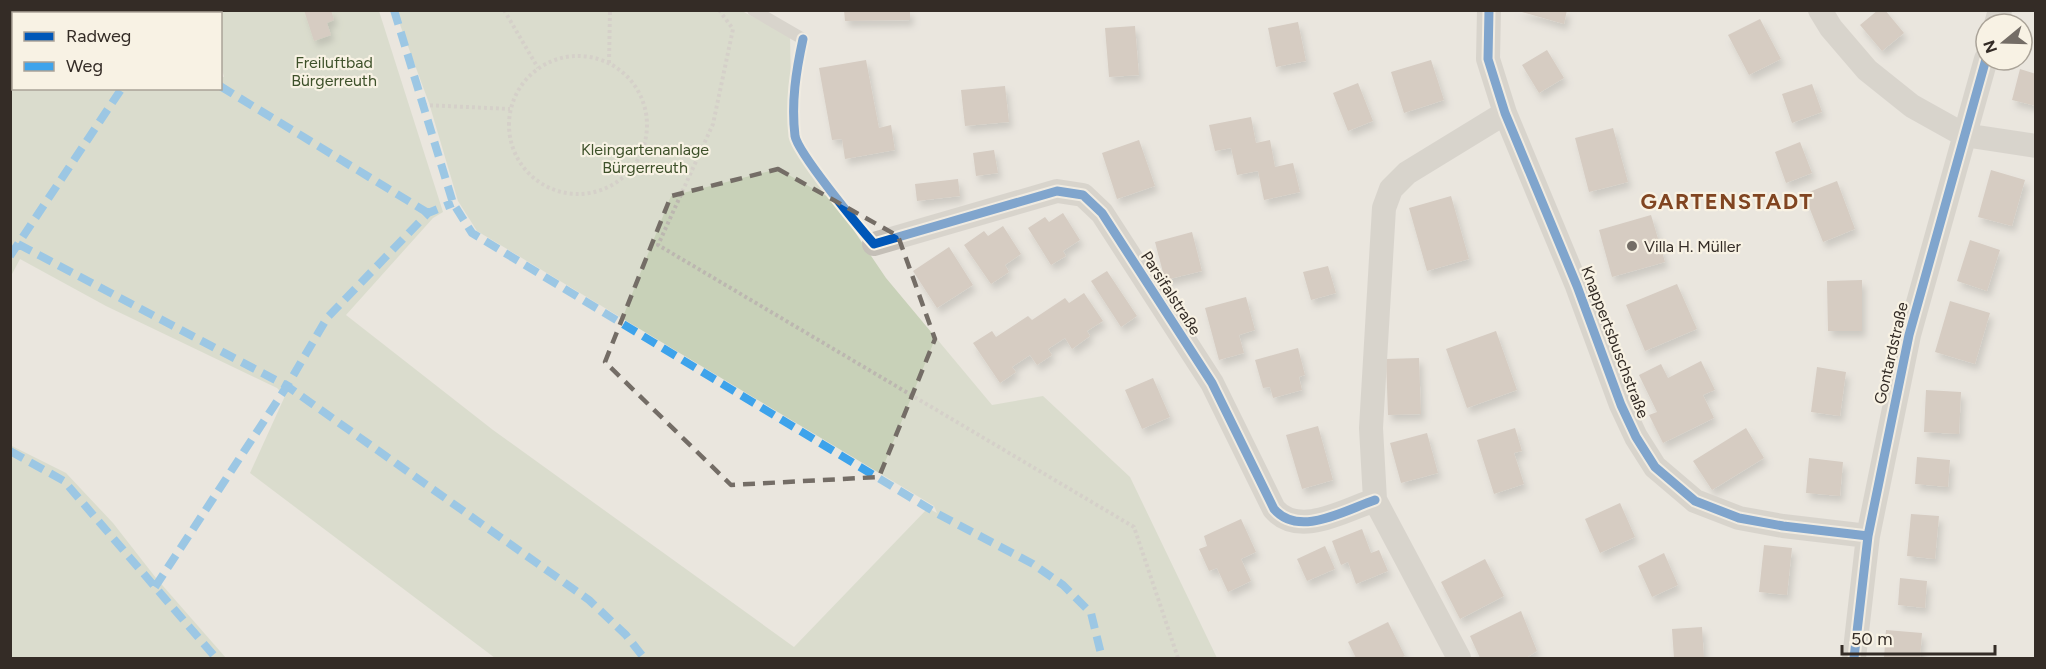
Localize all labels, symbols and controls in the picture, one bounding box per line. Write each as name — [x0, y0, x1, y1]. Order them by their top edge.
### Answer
legend — [12, 12, 222, 90]
north arrow — [1974, 12, 2034, 72]
text: Radweg — [66, 25, 131, 47]
text: N — [1979, 38, 2001, 56]
park label: Freiluftbad Bürgerreuth — [291, 53, 377, 90]
text: Weg — [66, 55, 103, 77]
park label: Kleingartenanlage Bürgerreuth — [581, 140, 709, 177]
district label: GARTENSTADT — [1640, 188, 1814, 215]
place label: Villa H. Müller — [1644, 237, 1741, 256]
marker: Villa H. Müller — [1625, 239, 1639, 253]
street label: Parsifalstraße — [1137, 247, 1205, 339]
street label: Knappertsbuschstraße — [1577, 263, 1653, 421]
street label: Gontardstraße — [1870, 300, 1912, 406]
scale bar — [1842, 618, 1995, 656]
text: 50 m — [1851, 628, 1893, 650]

